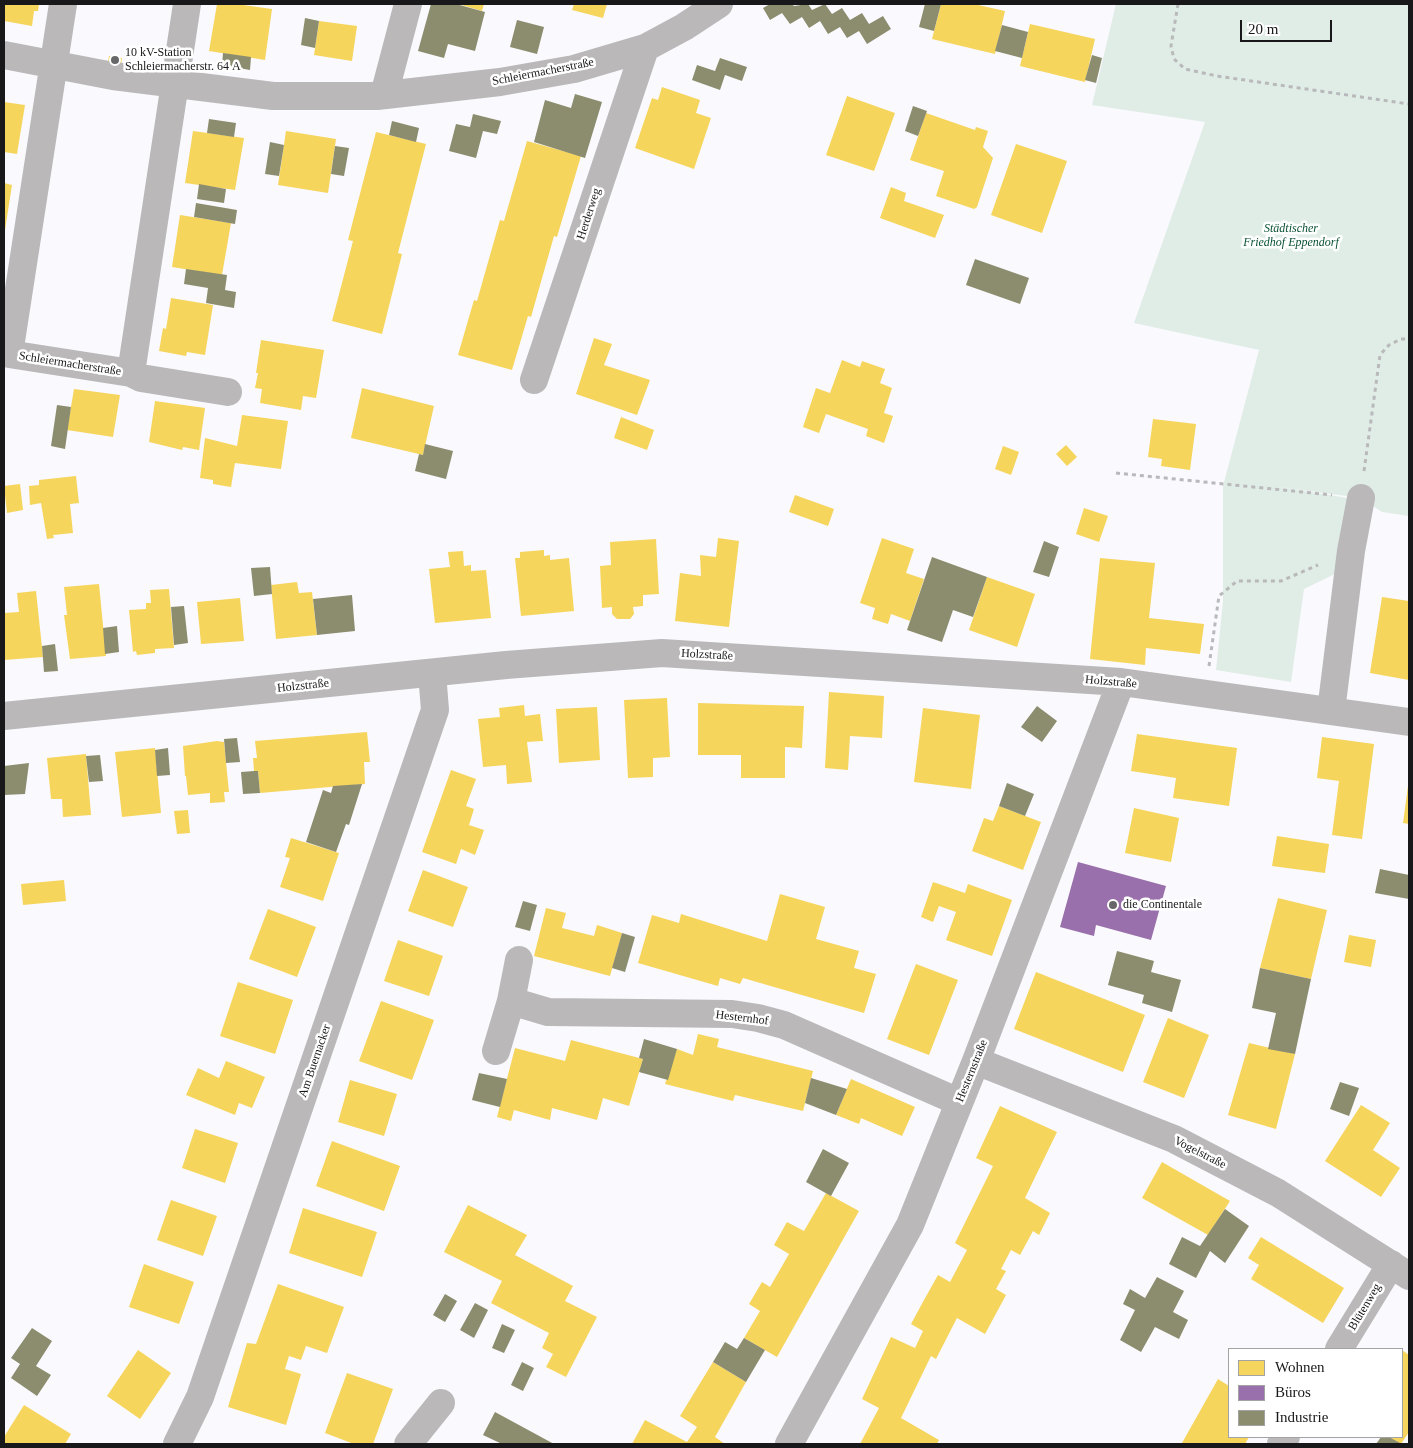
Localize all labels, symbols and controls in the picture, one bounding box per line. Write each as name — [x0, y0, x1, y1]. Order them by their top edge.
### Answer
scale bar — [1243, 10, 1336, 42]
text: 20 m — [1248, 21, 1278, 37]
place label: 10 kV-Station Schleiermacherstr. 64 A — [125, 46, 241, 74]
marker: 10 kV-Station Schleiermacherstr. 64 A — [109, 54, 121, 66]
street label: Schleiermacherstraße — [491, 55, 595, 89]
street label: Herderweg — [574, 186, 604, 242]
park label: Städtischer Friedhof Eppendorf — [1243, 222, 1339, 250]
street label: Schleiermacherstraße — [18, 349, 122, 379]
street label: Holzstraße — [681, 646, 733, 664]
street label: Holzstraße — [1084, 673, 1138, 691]
street label: Holzstraße — [276, 676, 330, 696]
place label: die Continentale — [1123, 898, 1202, 912]
marker: die Continentale — [1107, 899, 1119, 911]
street label: Hesternhof — [715, 1008, 769, 1028]
street label: Am Buernacker — [296, 1023, 334, 1099]
street label: Hesternstraße — [953, 1038, 991, 1104]
street label: Vogelstraße — [1172, 1134, 1228, 1172]
street label: Blütenweg — [1345, 1281, 1385, 1333]
legend — [1228, 1348, 1403, 1438]
text: Wohnen — [1275, 1359, 1325, 1375]
text: Büros — [1275, 1384, 1311, 1400]
text: Industrie — [1275, 1409, 1328, 1425]

